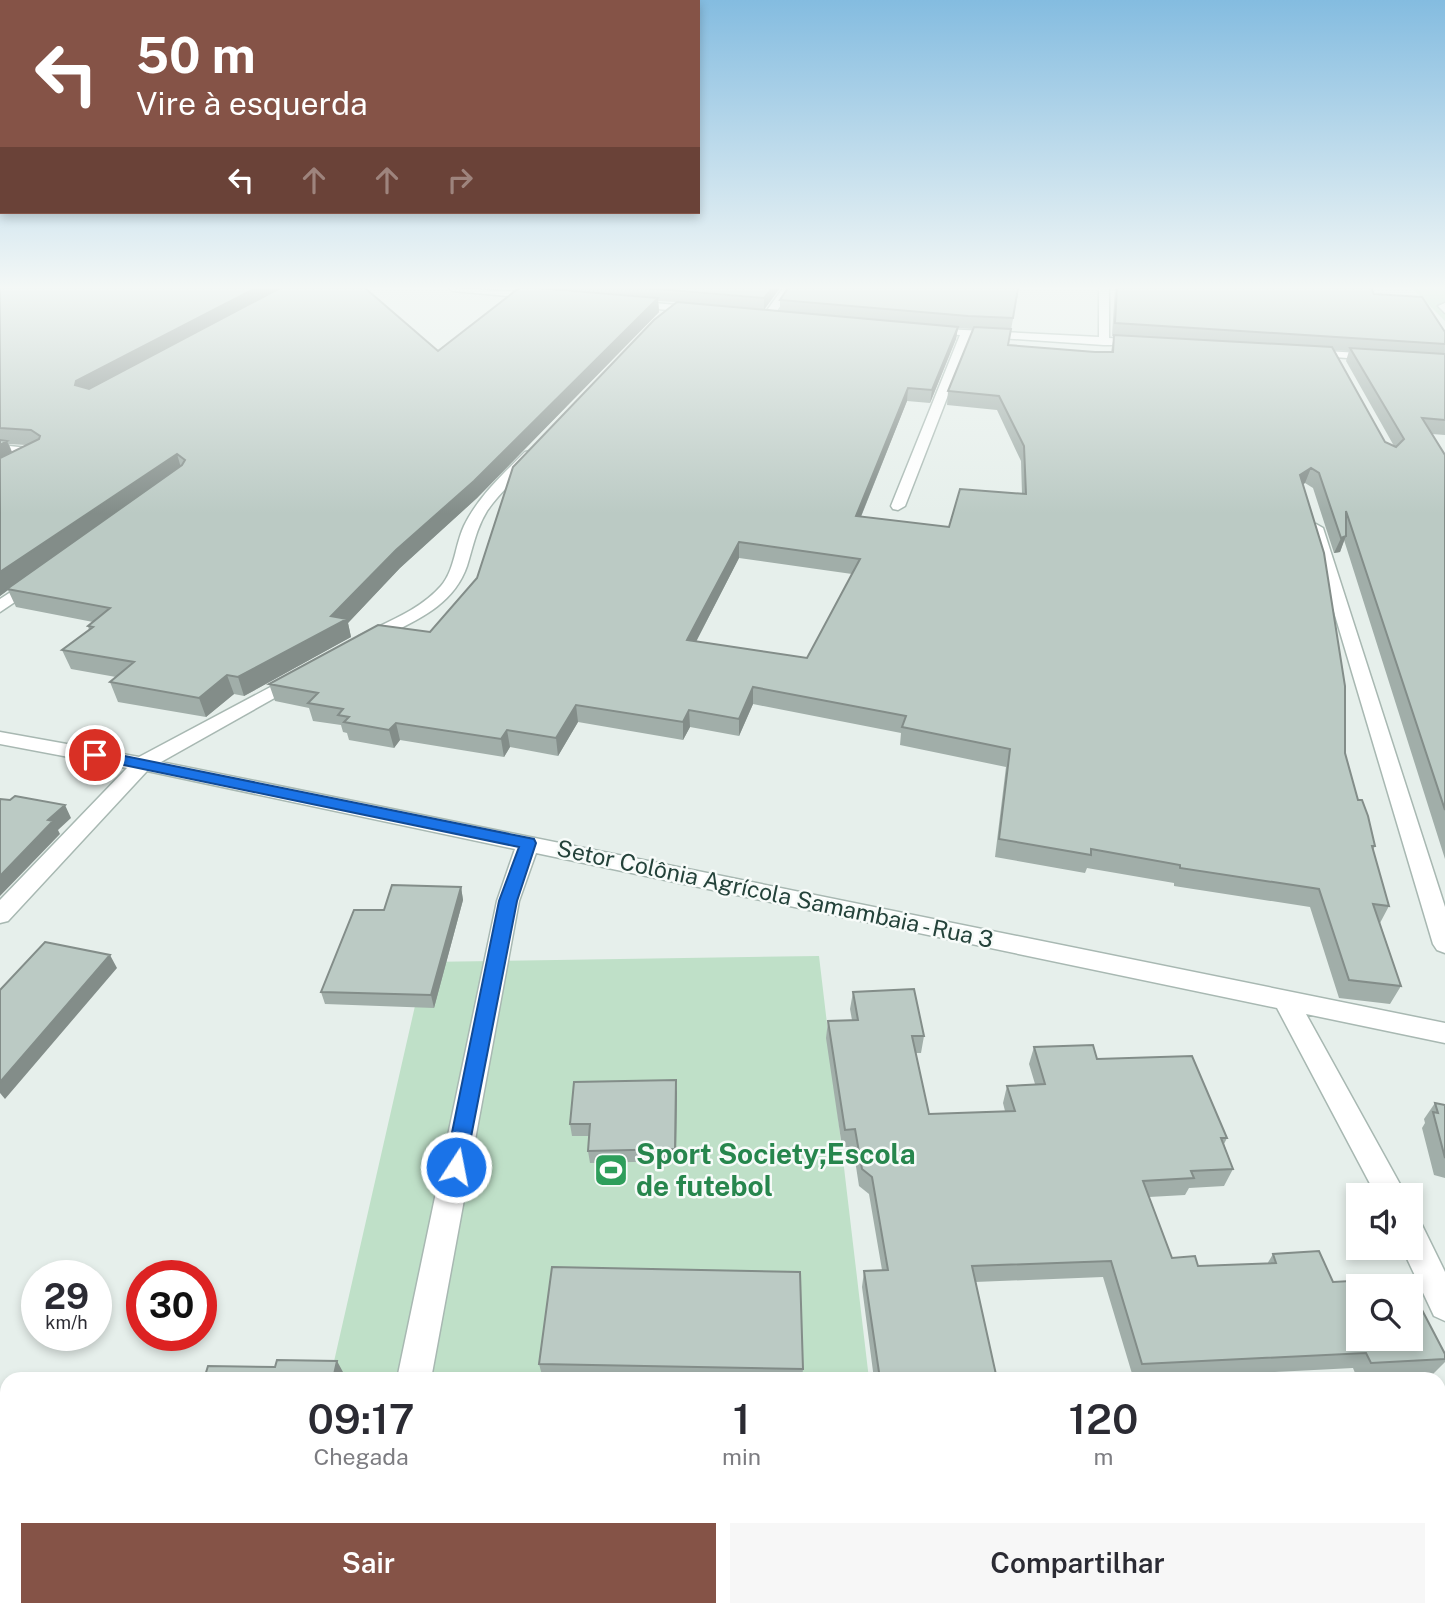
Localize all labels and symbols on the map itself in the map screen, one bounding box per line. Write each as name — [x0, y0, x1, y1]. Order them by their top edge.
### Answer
pin — [65, 725, 125, 785]
street label: Setor Colônia Agrícola Samambaia - Rua 3 — [555, 834, 996, 953]
position arrow — [419, 1130, 493, 1204]
place label: Sport Society;Escola de futebol — [636, 1137, 916, 1202]
sports icon: Sport Society;Escola de futebol — [592, 1151, 630, 1189]
speed limit sign: 30 — [126, 1260, 217, 1351]

